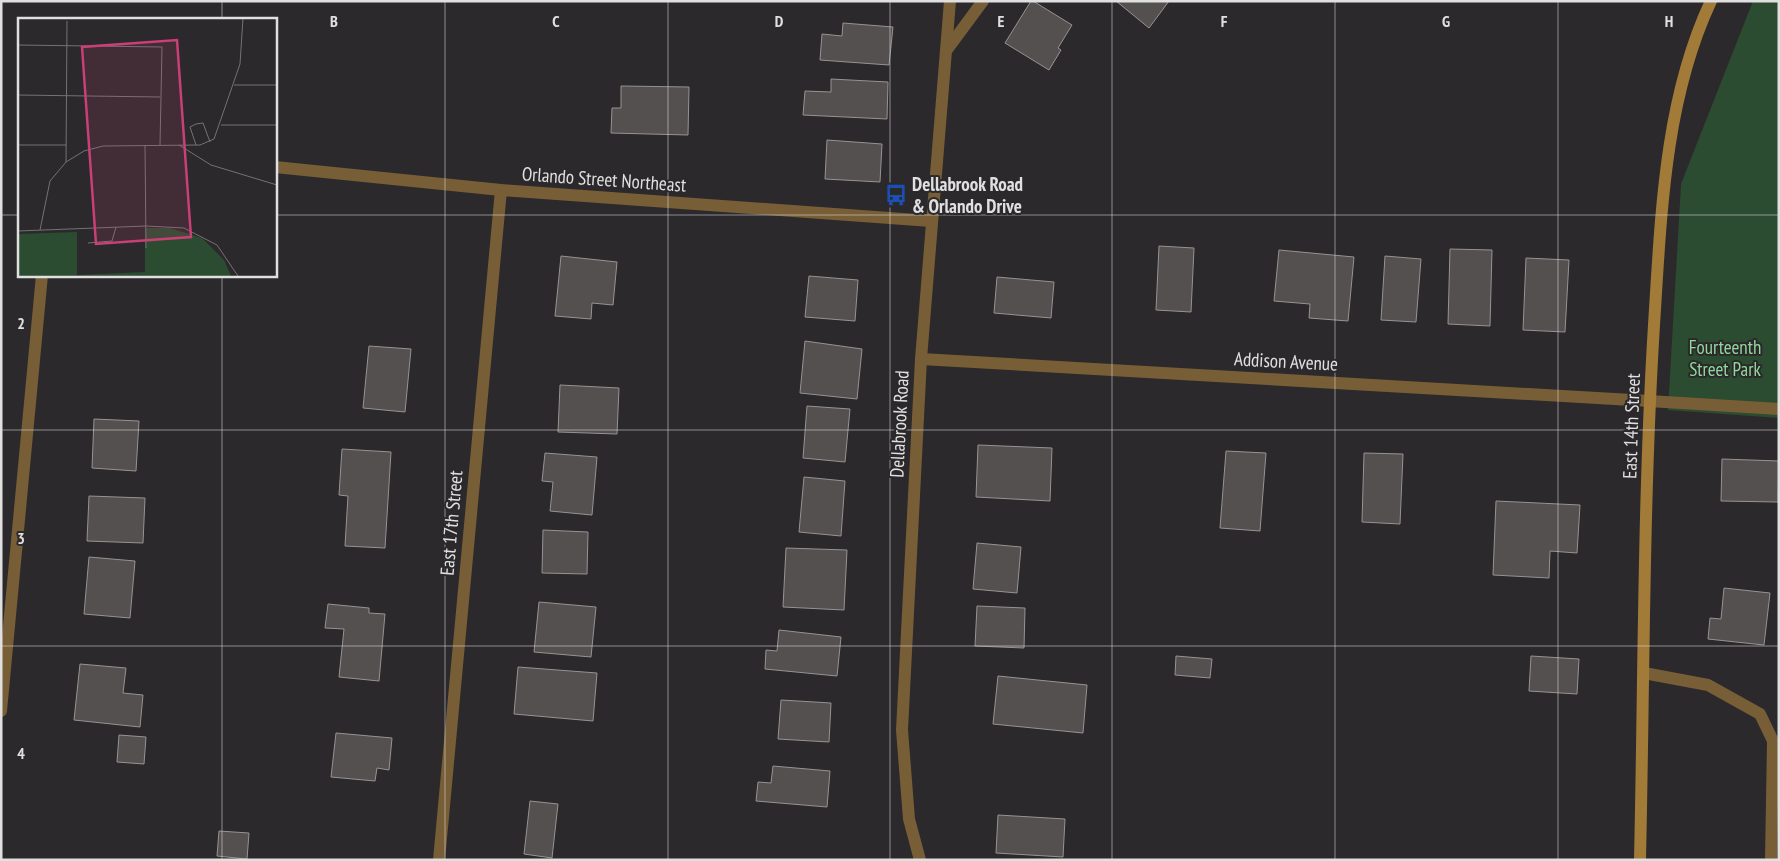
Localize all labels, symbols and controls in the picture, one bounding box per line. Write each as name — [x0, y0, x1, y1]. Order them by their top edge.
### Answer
text: B — [330, 11, 338, 31]
text: C — [552, 11, 560, 31]
text: D — [775, 11, 784, 31]
text: E — [998, 11, 1005, 31]
text: F — [1221, 11, 1228, 31]
text: G — [1442, 11, 1450, 31]
text: H — [1665, 11, 1673, 31]
inset map — [18, 18, 276, 276]
street label: Orlando Street Northeast — [521, 161, 688, 197]
place label: Dellabrook Road & Orlando Drive — [912, 172, 1023, 218]
bus stop icon: Dellabrook Road & Orlando Drive — [883, 182, 909, 208]
text: 2 — [17, 313, 25, 333]
park label: Fourteenth Street Park — [1689, 335, 1761, 381]
street label: Addison Avenue — [1233, 346, 1339, 376]
street label: Dellabrook Road — [884, 370, 914, 478]
street label: East 14th Street — [1617, 372, 1645, 479]
street label: East 17th Street — [434, 469, 468, 577]
text: 3 — [17, 528, 25, 548]
text: 4 — [17, 743, 25, 763]

